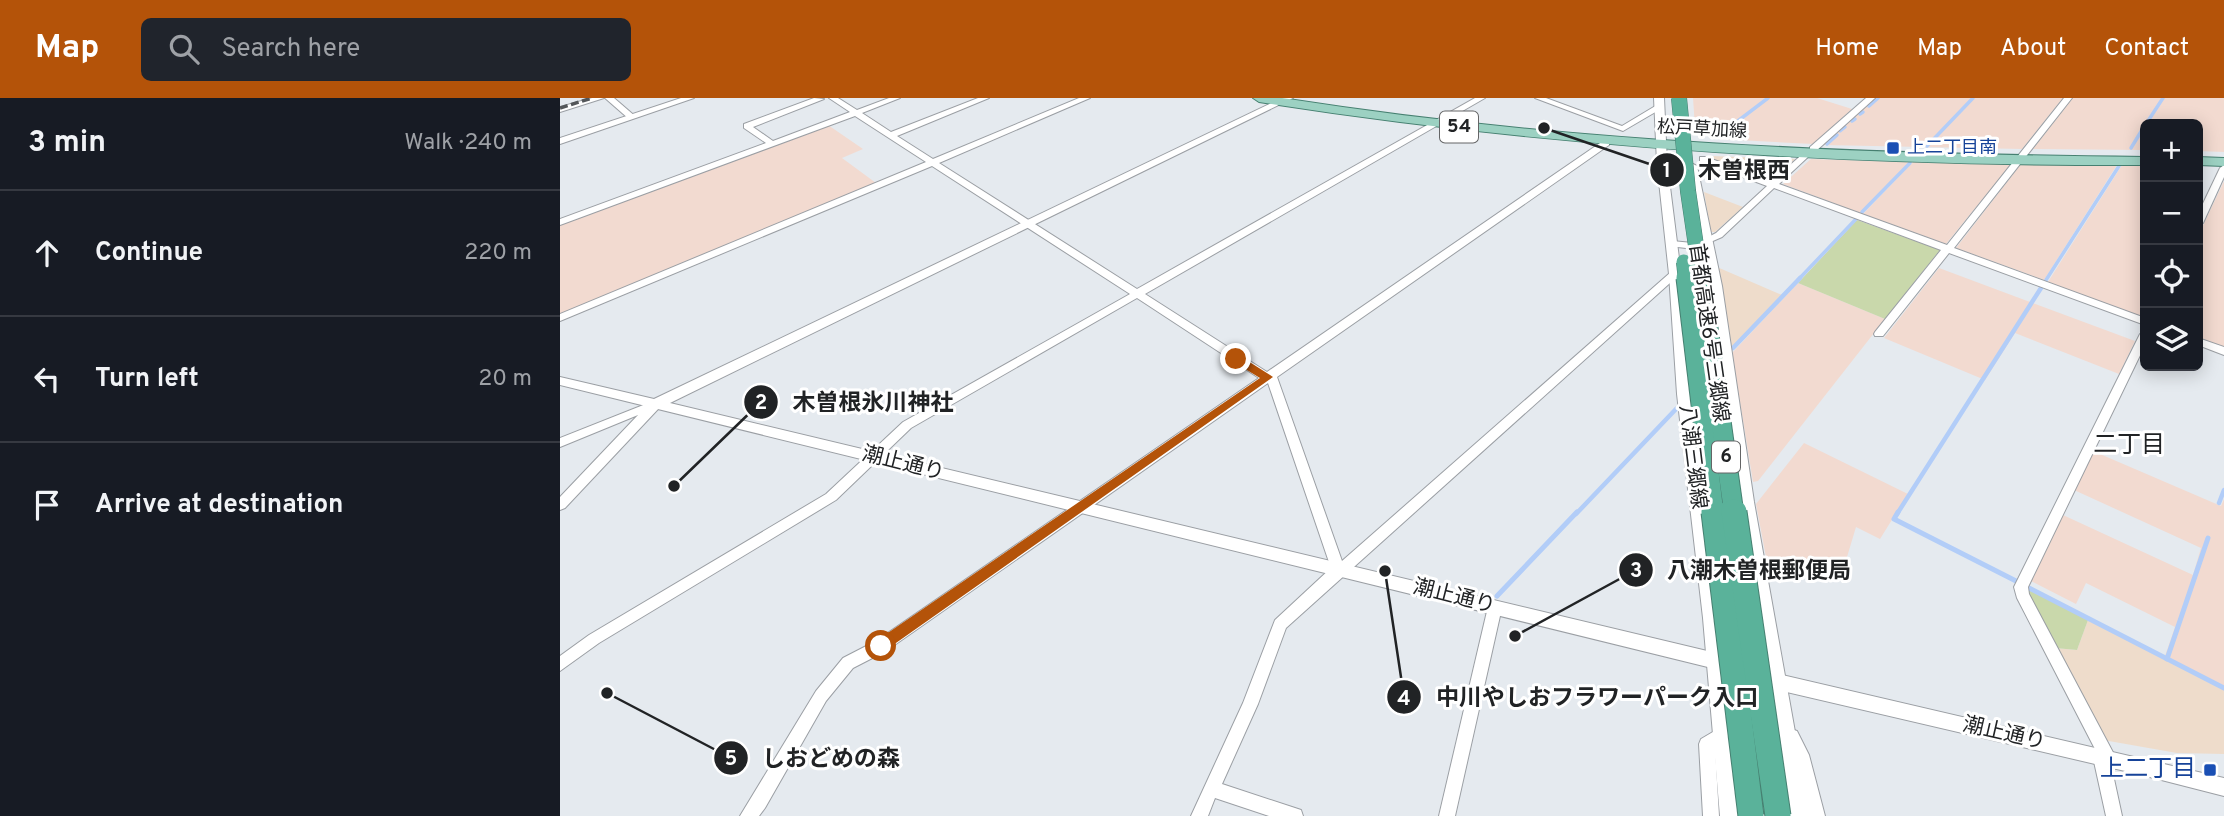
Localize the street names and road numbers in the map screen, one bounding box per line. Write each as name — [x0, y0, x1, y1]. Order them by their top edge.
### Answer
road number: 54 — [1440, 112, 1478, 142]
street label: 松戸草加線 — [1656, 116, 1748, 144]
street label: 首都高速6号三郷線 — [1682, 242, 1734, 424]
street label: 八潮三郷線 — [1672, 403, 1712, 511]
street label: 潮止通り — [859, 441, 947, 487]
road number: 6 — [1712, 442, 1740, 472]
street label: 潮止通り — [1410, 574, 1498, 620]
street label: 潮止通り — [1960, 711, 2048, 757]

